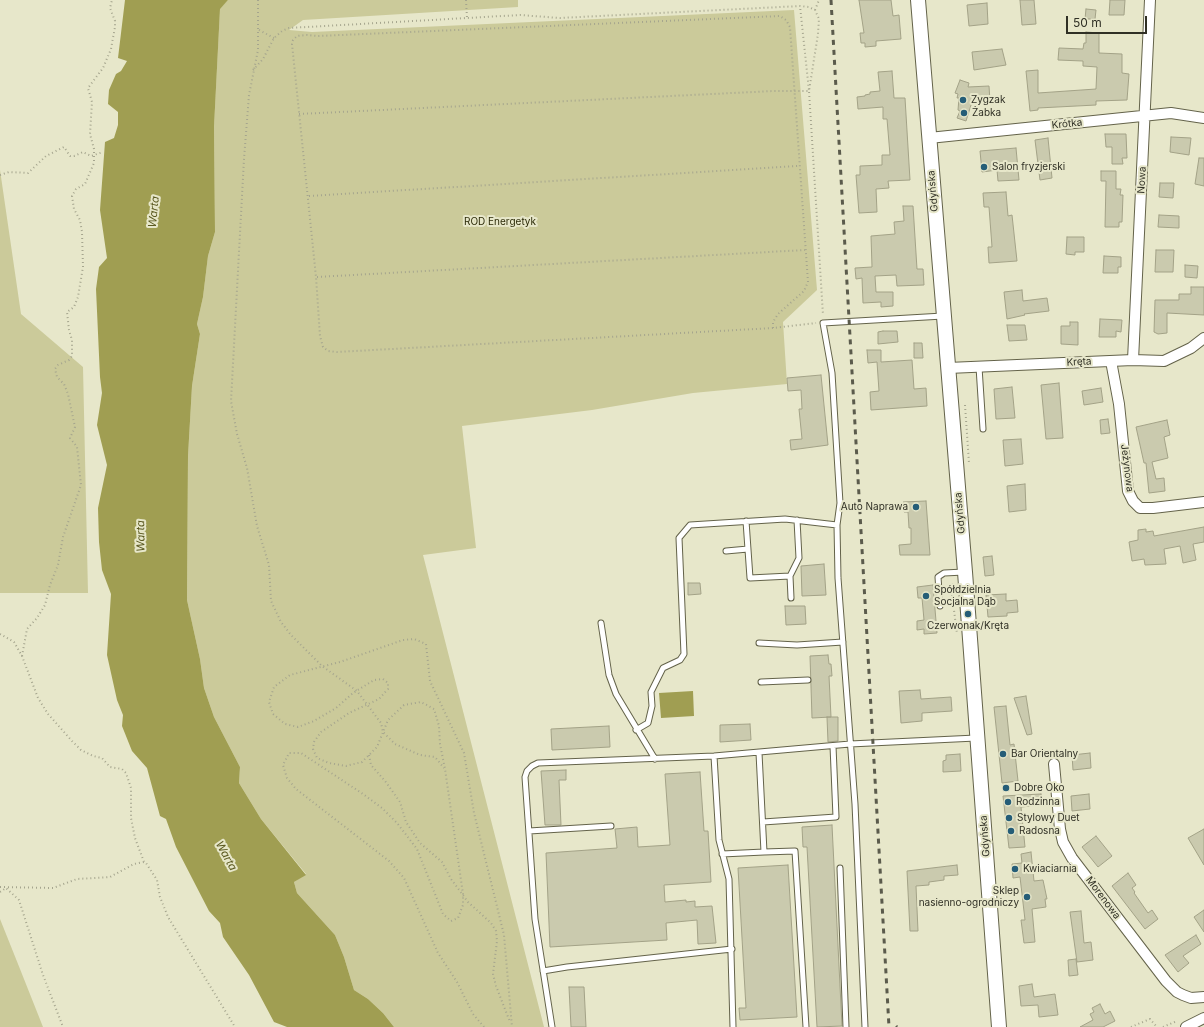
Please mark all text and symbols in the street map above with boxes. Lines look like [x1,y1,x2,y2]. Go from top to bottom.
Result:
scale bar [1068,8,1149,34]
text: 50 m [1073,15,1102,30]
place label: Zygzak [971,94,1005,106]
marker: Zygzak [958,95,968,105]
place label: Żabka [972,107,1001,119]
marker: Żabka [959,108,969,118]
street label: Krótka [1051,116,1083,132]
place label: Salon fryzjerski [992,161,1065,173]
marker: Salon fryzjerski [979,162,989,172]
street label: Nowa [1135,166,1149,194]
street label: Gdyńska [925,170,941,212]
water label: Warta [146,196,162,228]
park label: ROD Energetyk [464,216,536,228]
street label: Kręta [1066,355,1092,369]
street label: Jeżynowa [1118,443,1136,493]
street label: Gdyńska [952,492,968,534]
place label: Auto Naprawa [841,501,908,513]
marker: Auto Naprawa [911,502,921,512]
water label: Warta [134,520,148,552]
place label: Spółdzielnia Socjalna Dąb [934,584,996,608]
marker: Spółdzielnia Socjalna Dąb [921,591,931,601]
marker: Czerwonak/Kręta [963,609,973,619]
place label: Czerwonak/Kręta [927,620,1009,632]
place label: Bar Orientalny [1011,748,1078,760]
marker: Bar Orientalny [998,749,1008,759]
place label: Dobre Oko [1014,782,1064,794]
marker: Dobre Oko [1001,783,1011,793]
place label: Rodzinna [1016,796,1060,808]
marker: Rodzinna [1003,797,1013,807]
place label: Stylowy Duet [1017,812,1080,824]
marker: Stylowy Duet [1004,813,1014,823]
street label: Gdyńska [978,815,992,857]
place label: Radosna [1019,825,1060,837]
marker: Radosna [1006,826,1016,836]
water label: Warta [213,839,239,873]
place label: Kwiaciarnia [1023,863,1077,875]
marker: Kwiaciarnia [1010,864,1020,874]
street label: Morenowa [1083,874,1123,922]
place label: Sklep nasienno-ogrodniczy [919,885,1019,908]
marker: Sklep nasienno-ogrodniczy [1022,892,1032,902]

